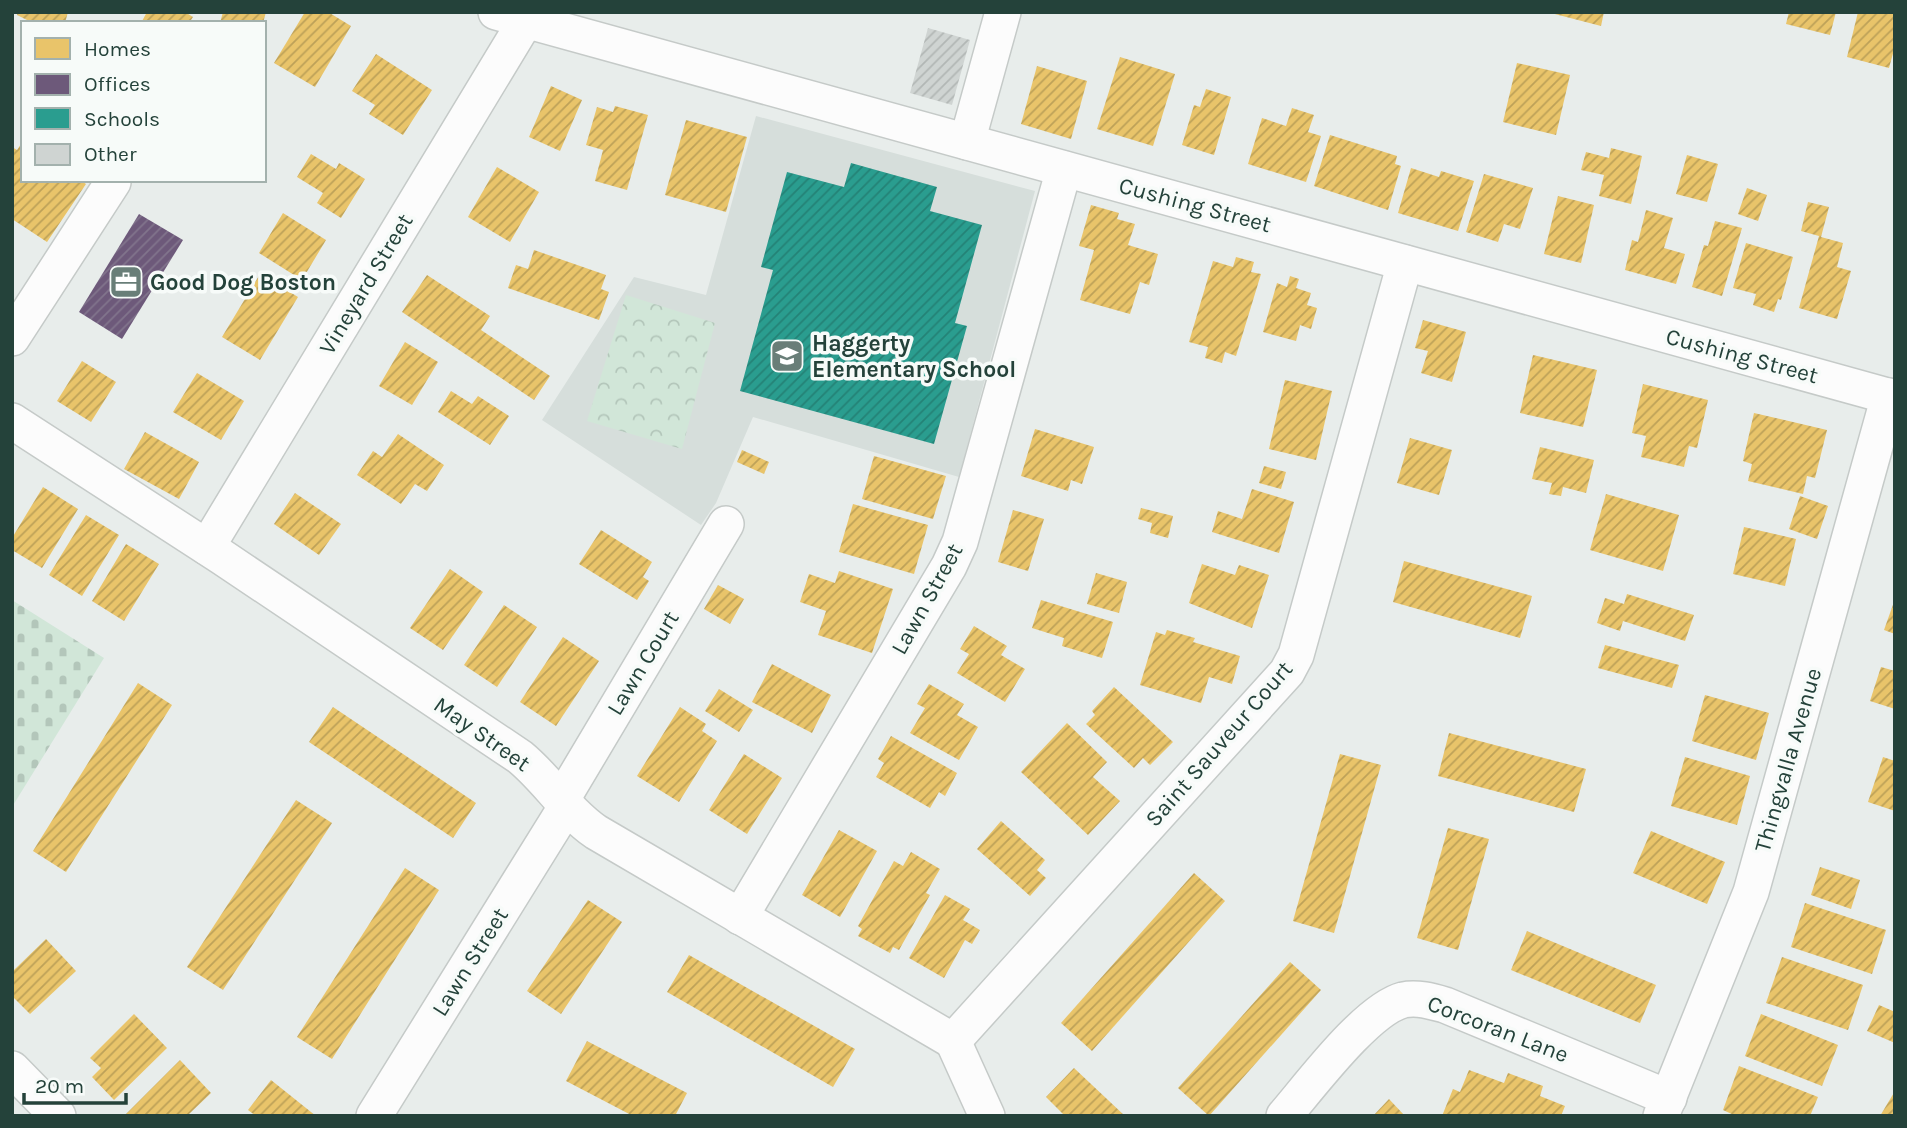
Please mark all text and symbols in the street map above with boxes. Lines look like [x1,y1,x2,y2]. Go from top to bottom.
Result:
legend [21,21,266,182]
text: Homes [84,37,151,61]
text: Offices [84,72,151,96]
text: Schools [84,107,160,131]
text: Other [84,142,137,166]
street label: Cushing Street [1116,172,1274,238]
street label: Vineyard Street [313,208,419,359]
office icon: Good Dog Boston [107,263,145,301]
place label: Good Dog Boston [150,269,336,296]
street label: Cushing Street [1663,323,1821,389]
place label: Haggerty Elementary School [812,330,1016,383]
school or university icon: Haggerty Elementary School [768,337,806,375]
street label: Lawn Street [885,539,969,659]
street label: Lawn Court [601,606,685,720]
street label: Saint Sauveur Court [1140,655,1298,832]
street label: Thingvalla Avenue [1749,665,1827,855]
street label: May Street [429,691,536,777]
street label: Lawn Street [426,903,514,1021]
street label: Corcoran Lane [1424,990,1572,1068]
scale bar [24,1062,126,1106]
text: 20 m [35,1074,84,1098]

